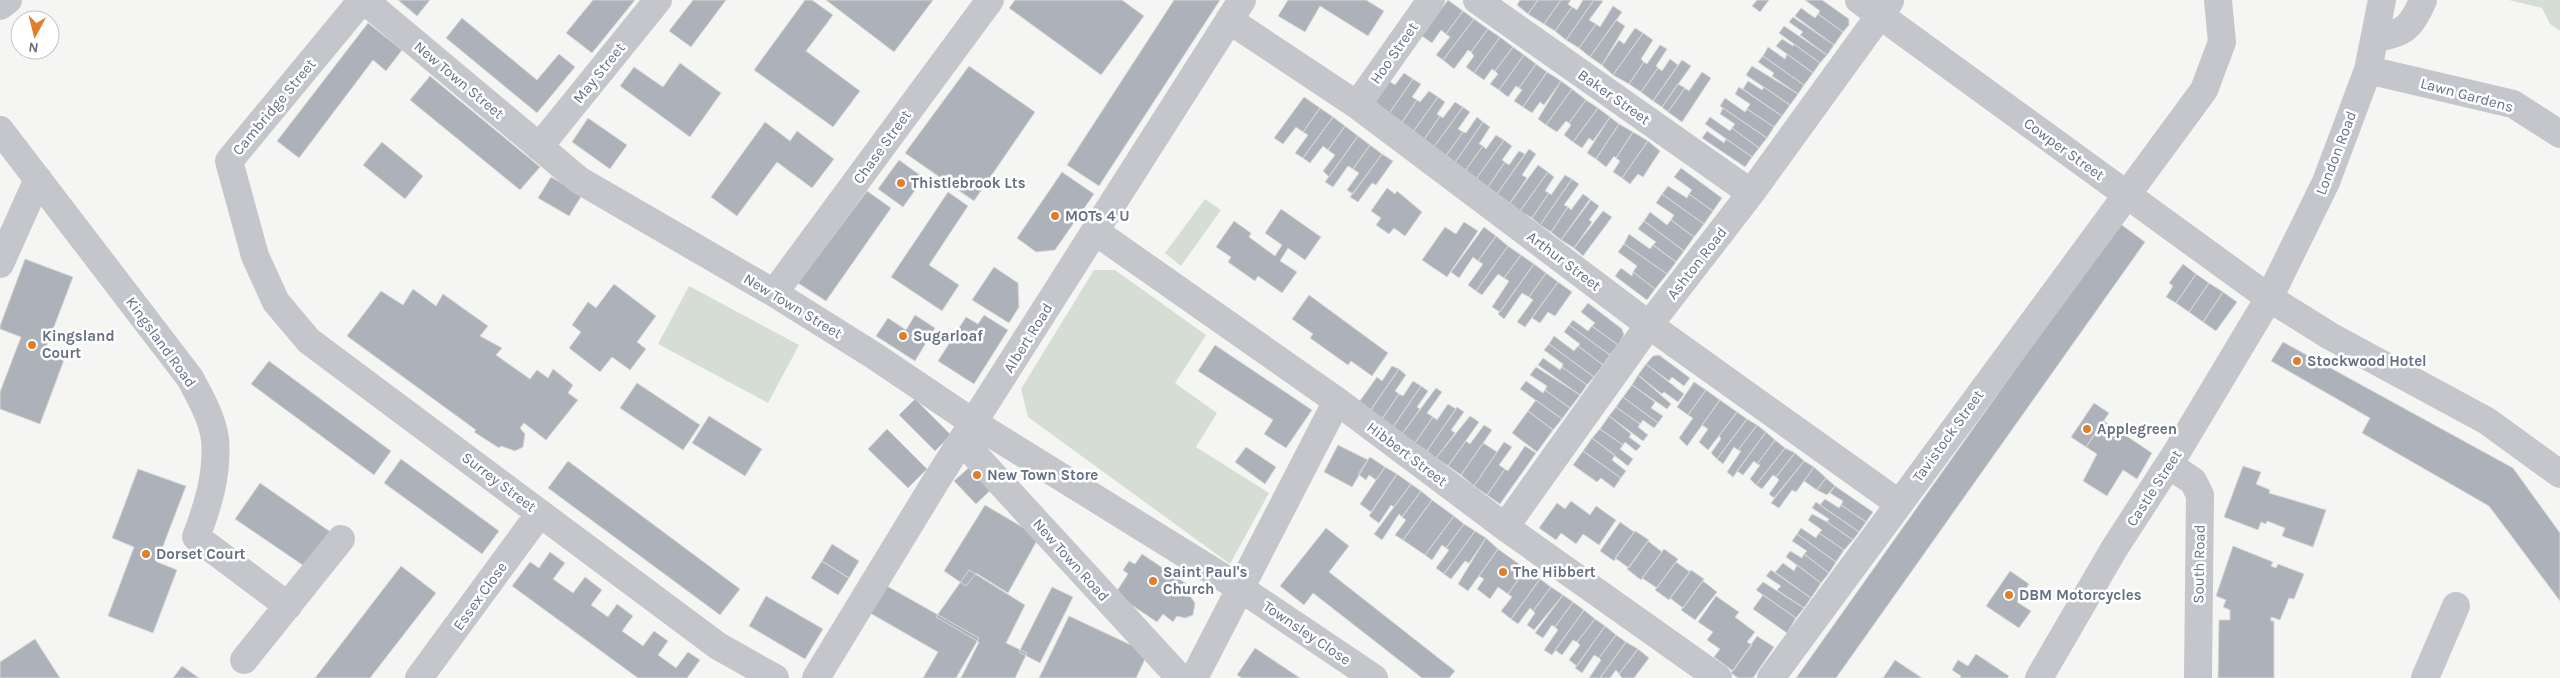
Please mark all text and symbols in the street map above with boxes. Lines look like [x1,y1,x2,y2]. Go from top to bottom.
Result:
north arrow [10,10,60,60]
street label: Hoo Street [1366,18,1422,87]
street label: New Town Street [410,37,508,123]
text: N [27,38,39,56]
street label: May Street [569,39,629,107]
street label: Cambridge Street [229,55,320,159]
street label: Baker Street [1574,66,1654,129]
street label: Lawn Gardens [2418,74,2516,116]
street label: Chase Street [849,106,915,187]
street label: London Road [2312,108,2360,198]
street label: Cowper Street [2020,114,2108,184]
place label: Thistlebrook Lts [911,174,1026,192]
marker: Thistlebrook Lts [895,177,907,189]
place label: MOTs 4 U [1065,207,1130,225]
marker: MOTs 4 U [1049,210,1061,222]
street label: Ashton Road [1663,223,1731,303]
street label: Arthur Street [1523,227,1605,295]
street label: New Town Street [741,270,846,343]
street label: Kingsland Road [122,293,200,391]
street label: Albert Road [1000,300,1056,376]
place label: Kingsland Court [42,327,115,362]
place label: Sugarloaf [913,327,983,345]
marker: Sugarloaf [897,330,909,342]
marker: Kingsland Court [26,339,38,351]
place label: Stockwood Hotel [2307,352,2427,370]
marker: Stockwood Hotel [2291,355,2303,367]
street label: Tavistock Street [1909,386,1988,485]
street label: Hibbert Street [1363,418,1451,490]
place label: Applegreen [2097,420,2177,438]
marker: Applegreen [2081,423,2093,435]
street label: Castle Street [2123,446,2186,530]
street label: Surrey Street [458,448,540,516]
place label: New Town Store [987,466,1098,484]
marker: New Town Store [971,469,983,481]
street label: New Town Road [1029,515,1113,605]
street label: South Road [2189,524,2209,604]
place label: Dorset Court [156,545,246,563]
marker: Dorset Court [140,548,152,560]
street label: Essex Close [449,558,511,634]
place label: Saint Paul's Church [1163,563,1247,598]
place label: The Hibbert [1513,563,1596,581]
marker: The Hibbert [1497,566,1509,578]
marker: Saint Paul's Church [1147,575,1159,587]
place label: DBM Motorcycles [2019,586,2142,604]
marker: DBM Motorcycles [2003,589,2015,601]
street label: Townsley Close [1260,597,1354,669]

